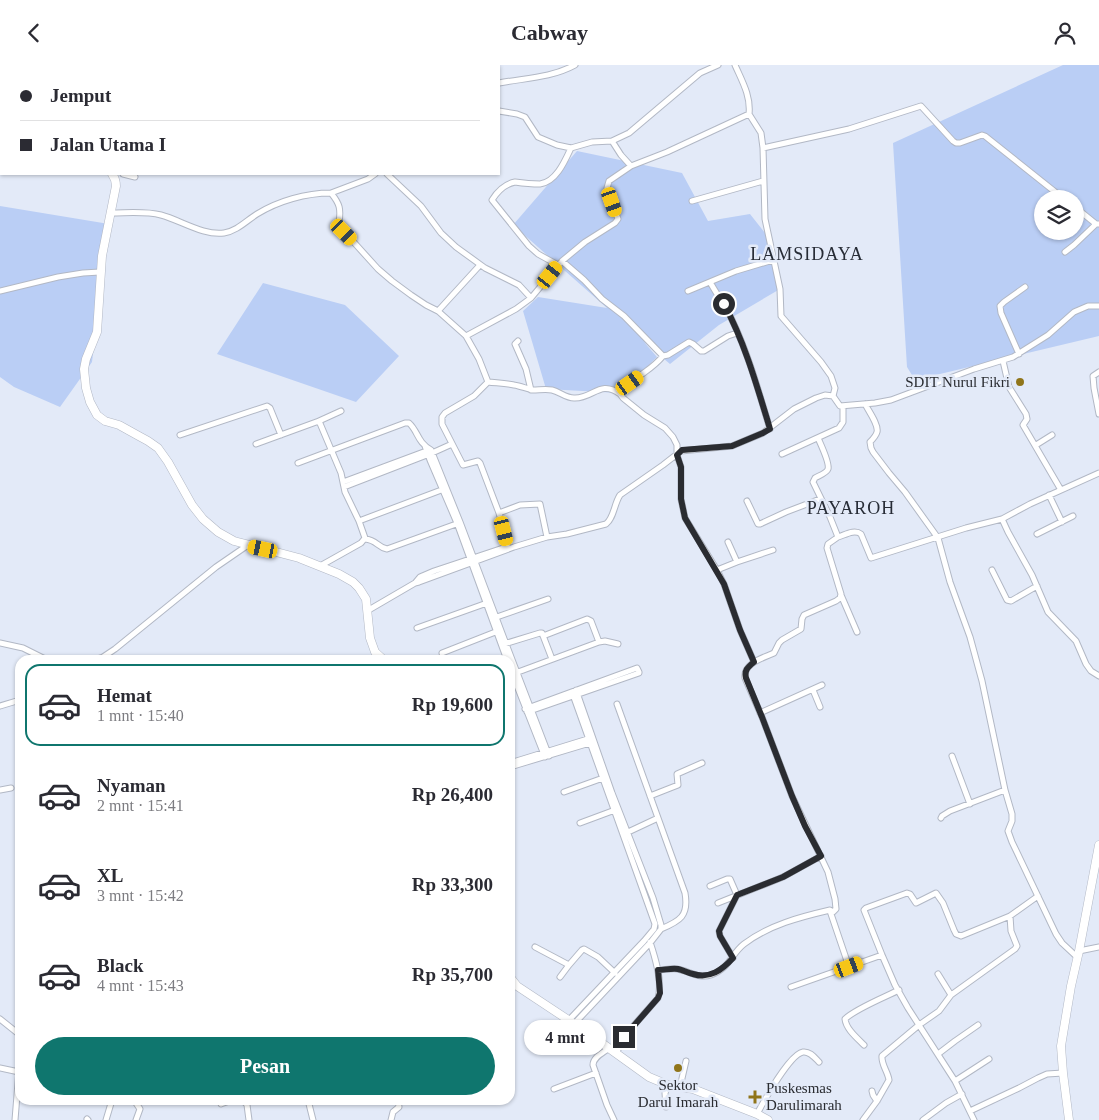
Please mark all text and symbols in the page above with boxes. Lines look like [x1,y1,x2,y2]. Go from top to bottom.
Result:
icon: back [20,19,48,47]
icon: person [1051,19,1079,47]
text: Cabway [511,20,588,45]
text: Jemput [50,85,111,106]
text: Jalan Utama I [50,134,166,155]
car [600,185,623,219]
map controls [1034,190,1084,240]
button: layers [1034,190,1084,240]
car [328,216,359,248]
district label: LAMSIDAYA [750,244,864,264]
car [534,259,565,291]
route start [713,293,735,315]
car [613,368,646,398]
place label: SDIT Nurul Fikri [905,374,1010,390]
marker: SDIT Nurul Fikri [1014,376,1026,388]
district label: PAYAROH [807,498,895,518]
car [493,515,514,547]
car [246,539,279,559]
icon: car [37,683,82,728]
text: Hemat [97,685,152,706]
text: Rp 19,600 [412,694,493,715]
text: 1 mnt · 15:40 [97,707,184,724]
icon: car [37,773,82,818]
text: Nyaman [97,775,166,796]
text: Rp 26,400 [412,784,493,805]
text: 2 mnt · 15:41 [97,797,184,814]
icon: car [37,863,82,908]
text: XL [97,865,123,886]
text: Rp 33,300 [412,874,493,895]
text: 3 mnt · 15:42 [97,887,184,904]
icon: car [37,953,82,998]
text: Black [97,955,143,976]
car [832,955,865,979]
text: Rp 35,700 [412,964,493,985]
text: 4 mnt · 15:43 [97,977,184,994]
callout: 4 mnt [524,1019,606,1055]
route end [613,1026,635,1048]
text: 4 mnt [545,1029,585,1046]
button: Pesan [35,1037,495,1095]
marker: Sektor Darul Imarah [672,1062,684,1074]
place label: Sektor Darul Imarah [638,1077,719,1110]
place label: Puskesmas Darulimarah [766,1080,842,1113]
marker: Puskesmas Darulimarah [748,1090,762,1104]

